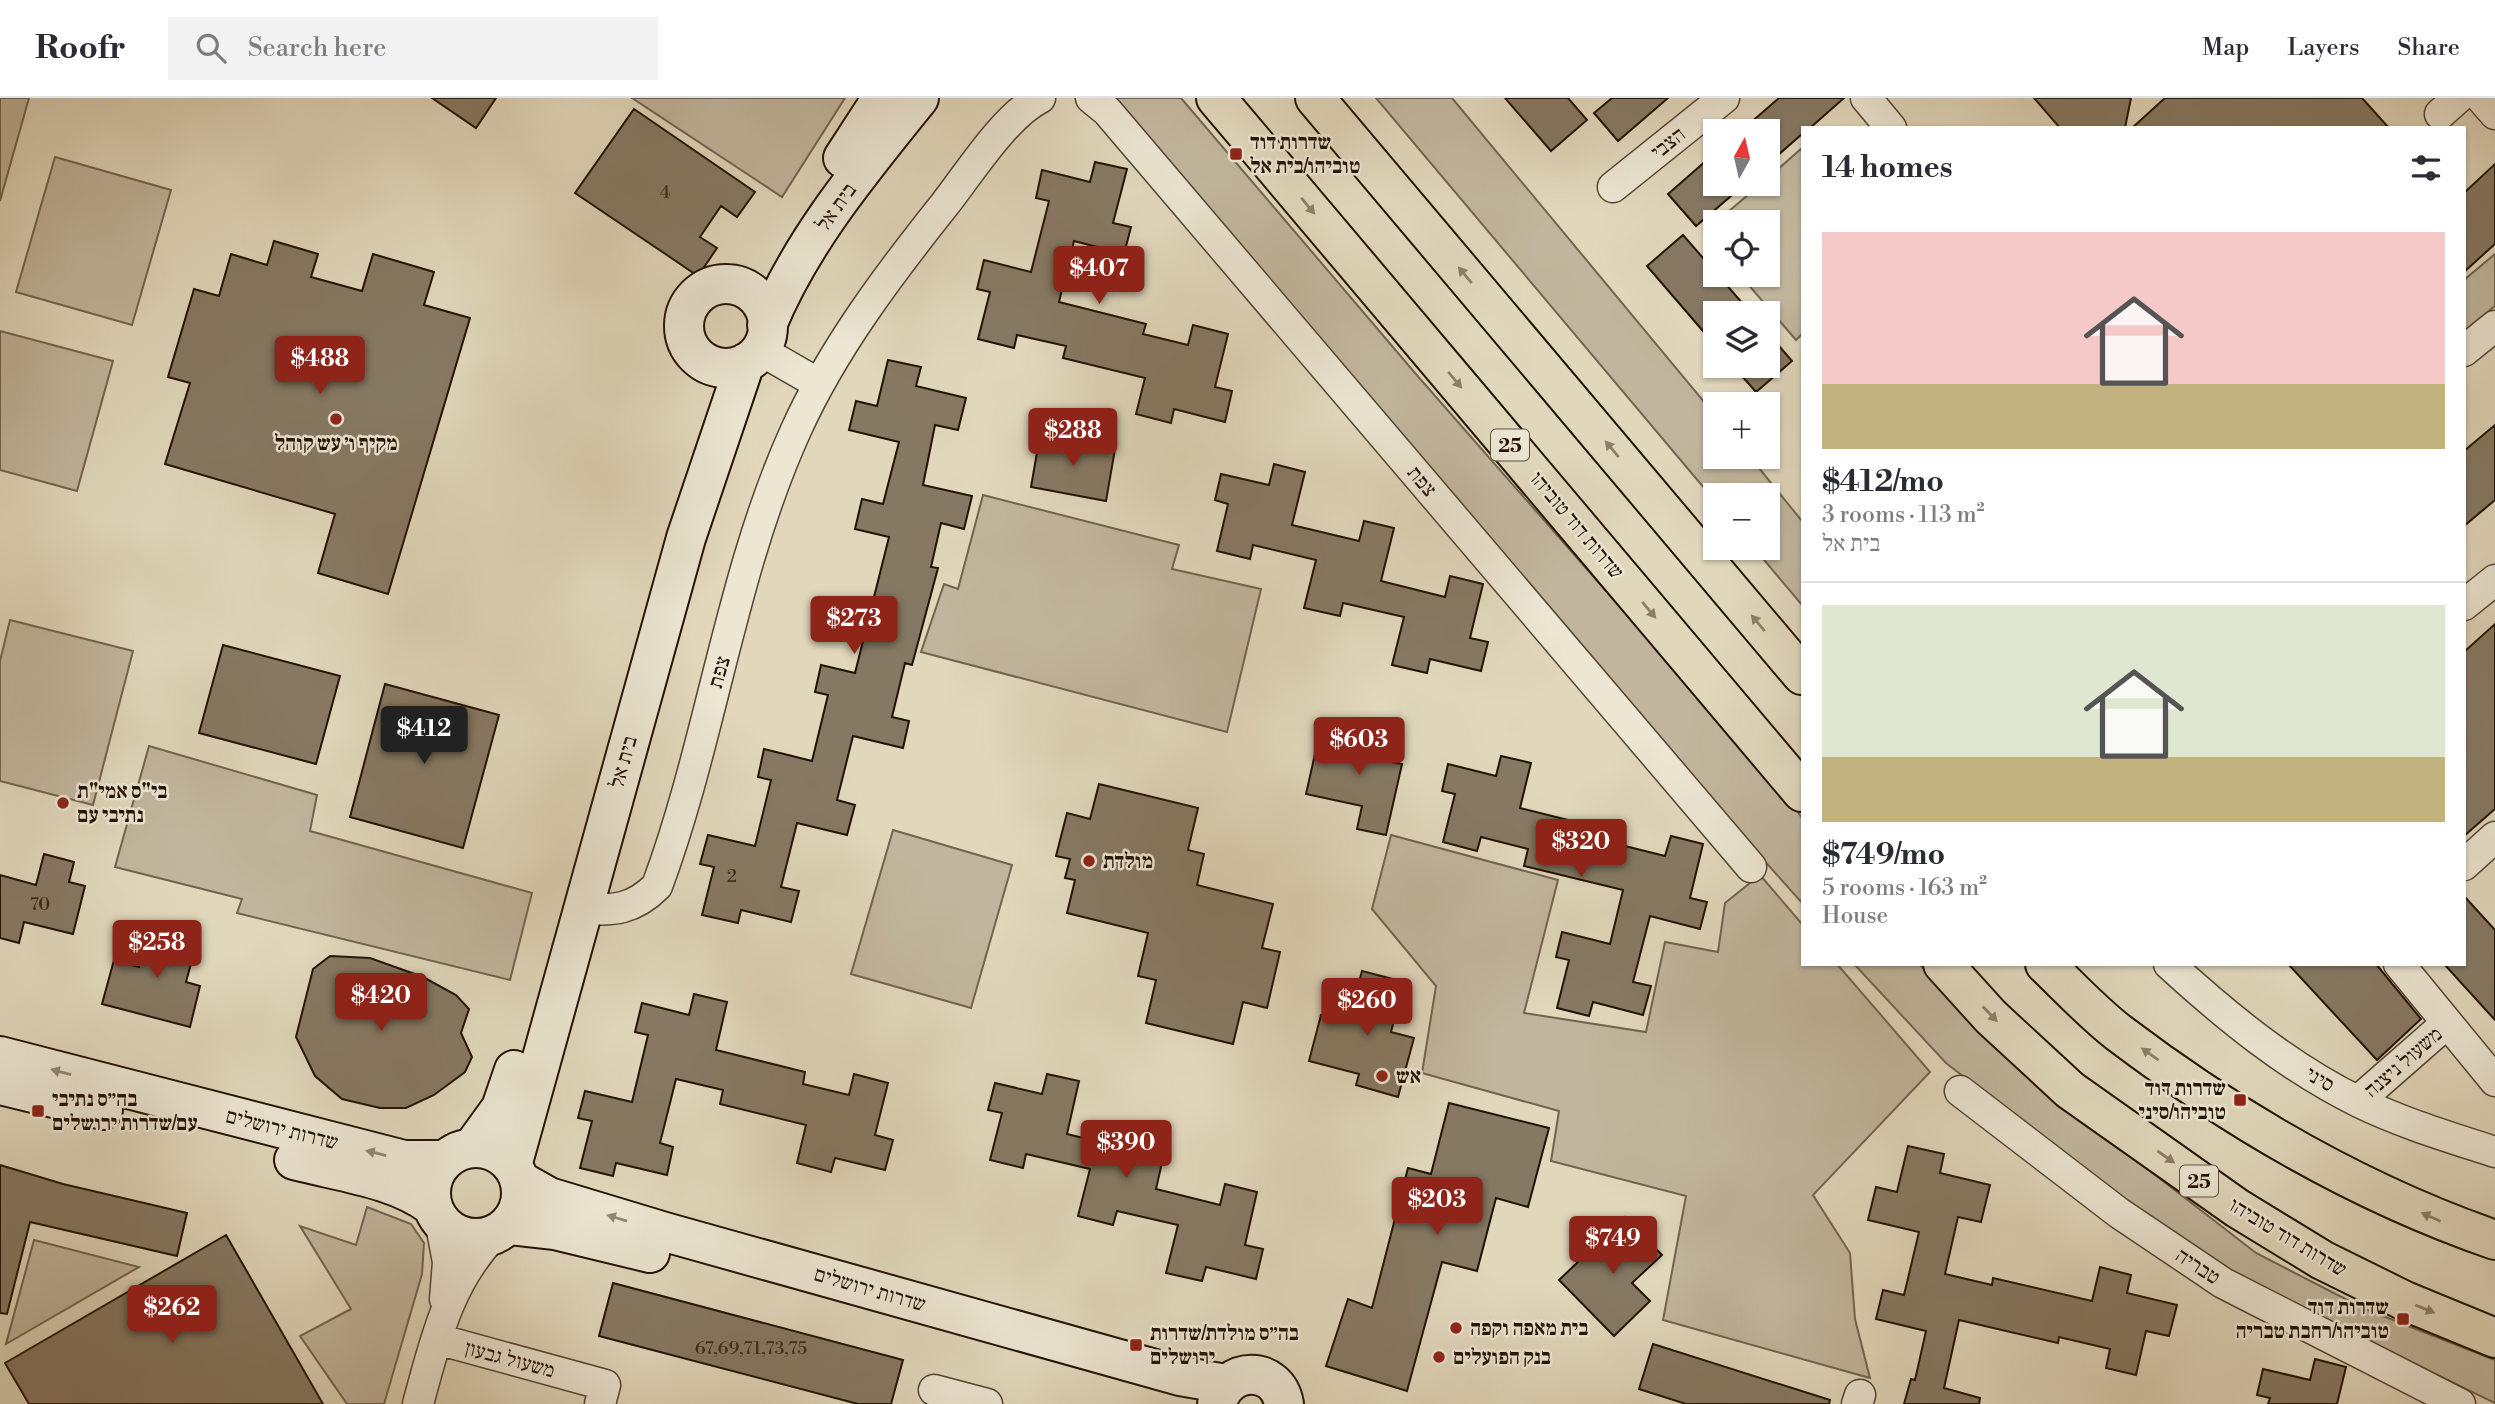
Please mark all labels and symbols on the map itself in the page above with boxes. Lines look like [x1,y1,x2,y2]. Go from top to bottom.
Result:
north arrow [1703,119,1780,196]
street label: הצבי [1646,122,1691,166]
place label: שדרות דוד טוביהו/בית אל [1250,130,1360,180]
marker: שדרות דוד טוביהו/בית אל [1228,146,1244,162]
street label: בית אל [811,178,863,237]
house number: 4 [660,181,671,204]
one-way arrow [1300,198,1315,215]
pin: $407 [1058,246,1140,306]
one-way arrow [1458,267,1473,284]
pin: $488 [279,336,361,396]
one-way arrow [1447,371,1463,389]
pin: $288 [1032,408,1114,468]
marker: מקיף ו׳ עש קוהל [328,411,344,427]
road number: 25 [1491,430,1529,460]
place label: מקיף ו׳ עש קוהל [274,431,398,457]
one-way arrow [1605,441,1620,458]
street label: צפת [1401,461,1442,502]
street label: שדרות דוד טוביהו [1524,466,1629,585]
pin: $273 [813,596,895,656]
one-way arrow [1641,601,1657,619]
one-way arrow [1751,614,1766,632]
street label: צפת [703,653,737,691]
pin: $412 [383,706,465,766]
pin: $603 [1318,718,1400,777]
street label: בית אל [604,733,644,791]
place label: בי"ס אמי"ת נתיבי עם [77,779,167,829]
marker: בי"ס אמי"ת נתיבי עם [55,795,71,811]
pin: $320 [1540,820,1622,879]
place label: מולדת [1103,849,1153,875]
marker: מולדת [1081,853,1097,869]
house number: 2 [727,865,737,888]
house number: 70 [30,893,50,916]
pin: $258 [116,920,198,980]
pin: $420 [340,974,422,1033]
pin: $260 [1326,978,1408,1038]
one-way arrow [1981,1006,1998,1023]
street label: משעול ניצנה [2359,1022,2448,1104]
one-way arrow [2141,1047,2159,1061]
street label: סיני [2300,1061,2339,1098]
place label: אש [1396,1064,1421,1090]
one-way arrow [50,1066,72,1077]
marker: אש [1374,1068,1390,1084]
place label: שדרות דוד טוביהו/סיני [2138,1076,2226,1126]
place label: בה״ס נתיבי עם/שדרות ירושלים [52,1087,198,1137]
marker: שדרות דוד טוביהו/סיני [2232,1092,2248,1108]
marker: בה״ס נתיבי עם/שדרות ירושלים [30,1103,46,1119]
street label: שדרות ירושלים [223,1103,341,1157]
pin: $390 [1085,1121,1167,1180]
one-way arrow [366,1148,387,1158]
one-way arrow [2157,1150,2175,1164]
road number: 25 [2180,1166,2218,1196]
pin: $203 [1396,1178,1478,1237]
street label: שדרות דוד טוביהו [2224,1193,2351,1283]
one-way arrow [2421,1211,2441,1223]
one-way arrow [606,1212,627,1222]
pin: $749 [1572,1216,1654,1276]
street label: טבריה [2170,1243,2225,1291]
street label: שדרות ירושלים [811,1262,929,1318]
pin: $262 [131,1286,213,1345]
place label: שדרות דוד טוביהו/רחבת טבריה [2235,1295,2389,1345]
one-way arrow [2414,1304,2435,1315]
marker: שדרות דוד טוביהו/רחבת טבריה [2395,1311,2411,1327]
place label: בית מאפה וקפה [1470,1316,1588,1342]
marker: בית מאפה וקפה [1448,1320,1464,1336]
place label: בה״ס מולדת/שדרות ירושלים [1150,1321,1299,1371]
street label: משעול גבעון [462,1335,558,1384]
house number: 67,69,71,73,75 [695,1337,807,1360]
marker: בה״ס מולדת/שדרות ירושלים [1128,1337,1144,1353]
place label: בנק הפועלים [1453,1345,1551,1371]
marker: בנק הפועלים [1431,1349,1447,1365]

